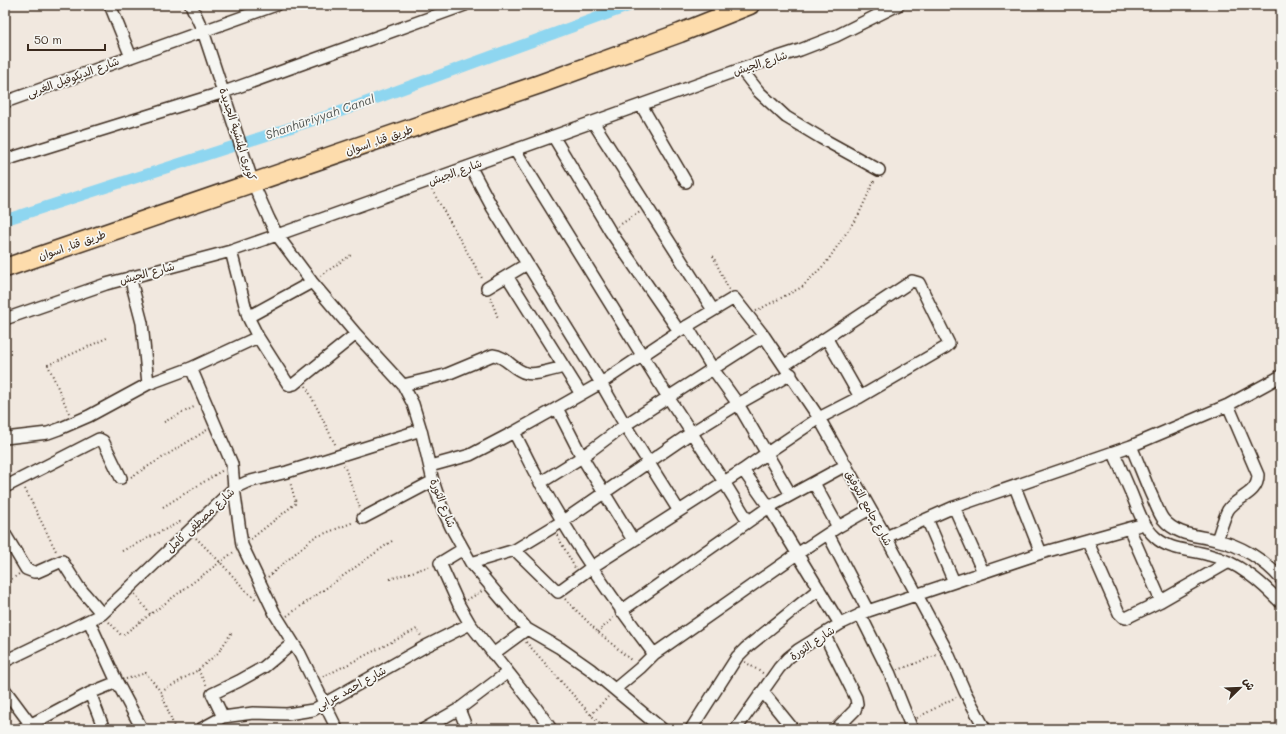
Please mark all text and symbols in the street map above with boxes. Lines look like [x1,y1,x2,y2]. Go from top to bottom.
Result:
scale bar [28,26,105,52]
text: 50 m [34,31,62,47]
street label: شارع الجيش [731,47,790,80]
street label: شارع الديكوفيل الغربى [25,53,122,102]
street label: كوبرى المنشية الجديدة [215,86,261,183]
water label: Shanhūriyyah Canal [263,90,376,142]
street label: طريق قنا, اسوان [343,121,415,159]
street label: شارع الجيش [426,155,485,190]
street label: طريق قنا, اسوان [36,226,108,264]
street label: شارع الجيش [118,258,177,289]
street label: شارع جامع التوفيق [841,467,896,549]
street label: شارع الثورة [425,476,460,530]
street label: شارع مصطفى كامل [162,484,239,557]
street label: شارع الثورة [786,622,838,665]
street label: شارع احمد عرابى [313,662,389,715]
north arrow [1220,668,1260,708]
text: ش [1240,675,1259,692]

